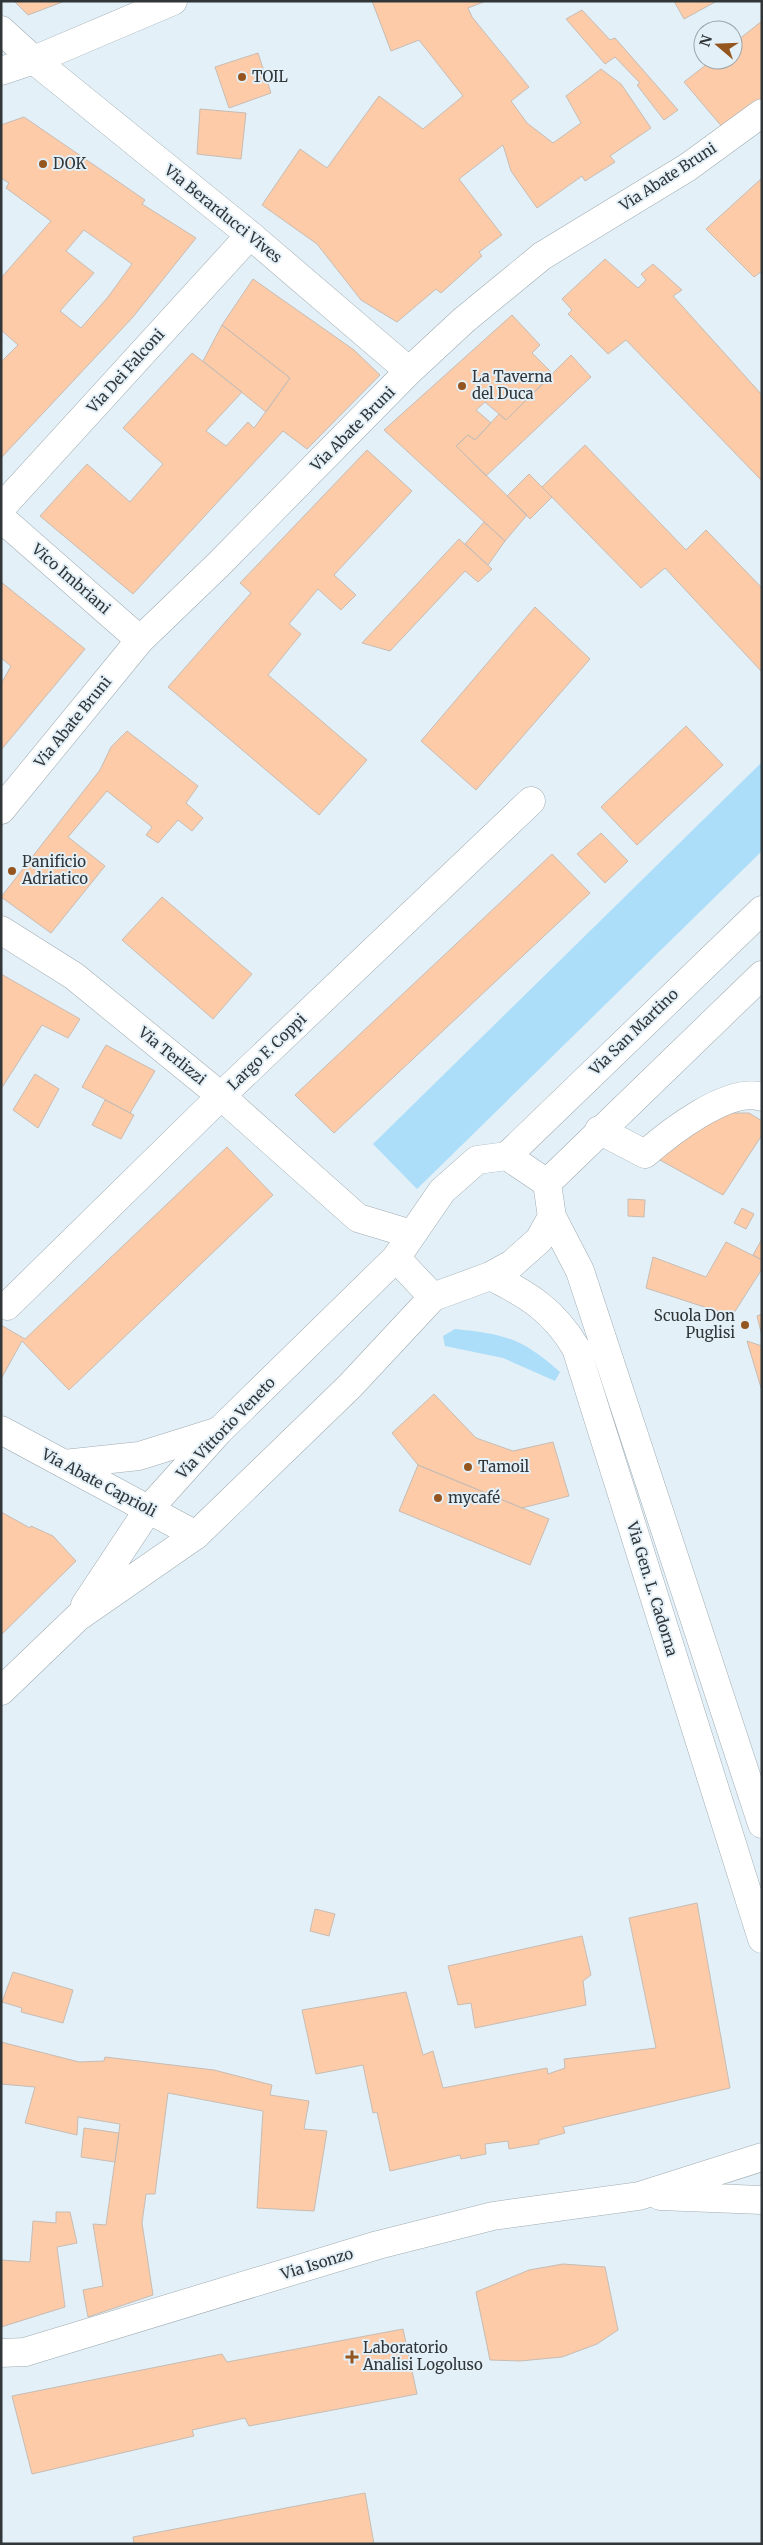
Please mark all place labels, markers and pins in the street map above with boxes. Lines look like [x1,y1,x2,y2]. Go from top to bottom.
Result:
place label: TOIL [252,67,289,86]
marker: TOIL [236,71,248,83]
place label: DOK [53,154,86,173]
marker: DOK [37,158,49,170]
place label: La Taverna del Duca [472,367,552,403]
marker: La Taverna del Duca [456,380,468,392]
place label: Panificio Adriatico [21,852,88,888]
marker: Panificio Adriatico [6,865,18,877]
place label: Scuola Don Puglisi [654,1306,735,1342]
marker: Scuola Don Puglisi [739,1319,751,1331]
place label: Tamoil [478,1457,530,1476]
marker: Tamoil [462,1461,474,1473]
place label: mycafé [448,1488,500,1507]
marker: mycafé [432,1492,444,1504]
place label: Laboratorio Analisi Logoluso [362,2338,483,2374]
marker: Laboratorio Analisi Logoluso [345,2350,359,2364]

